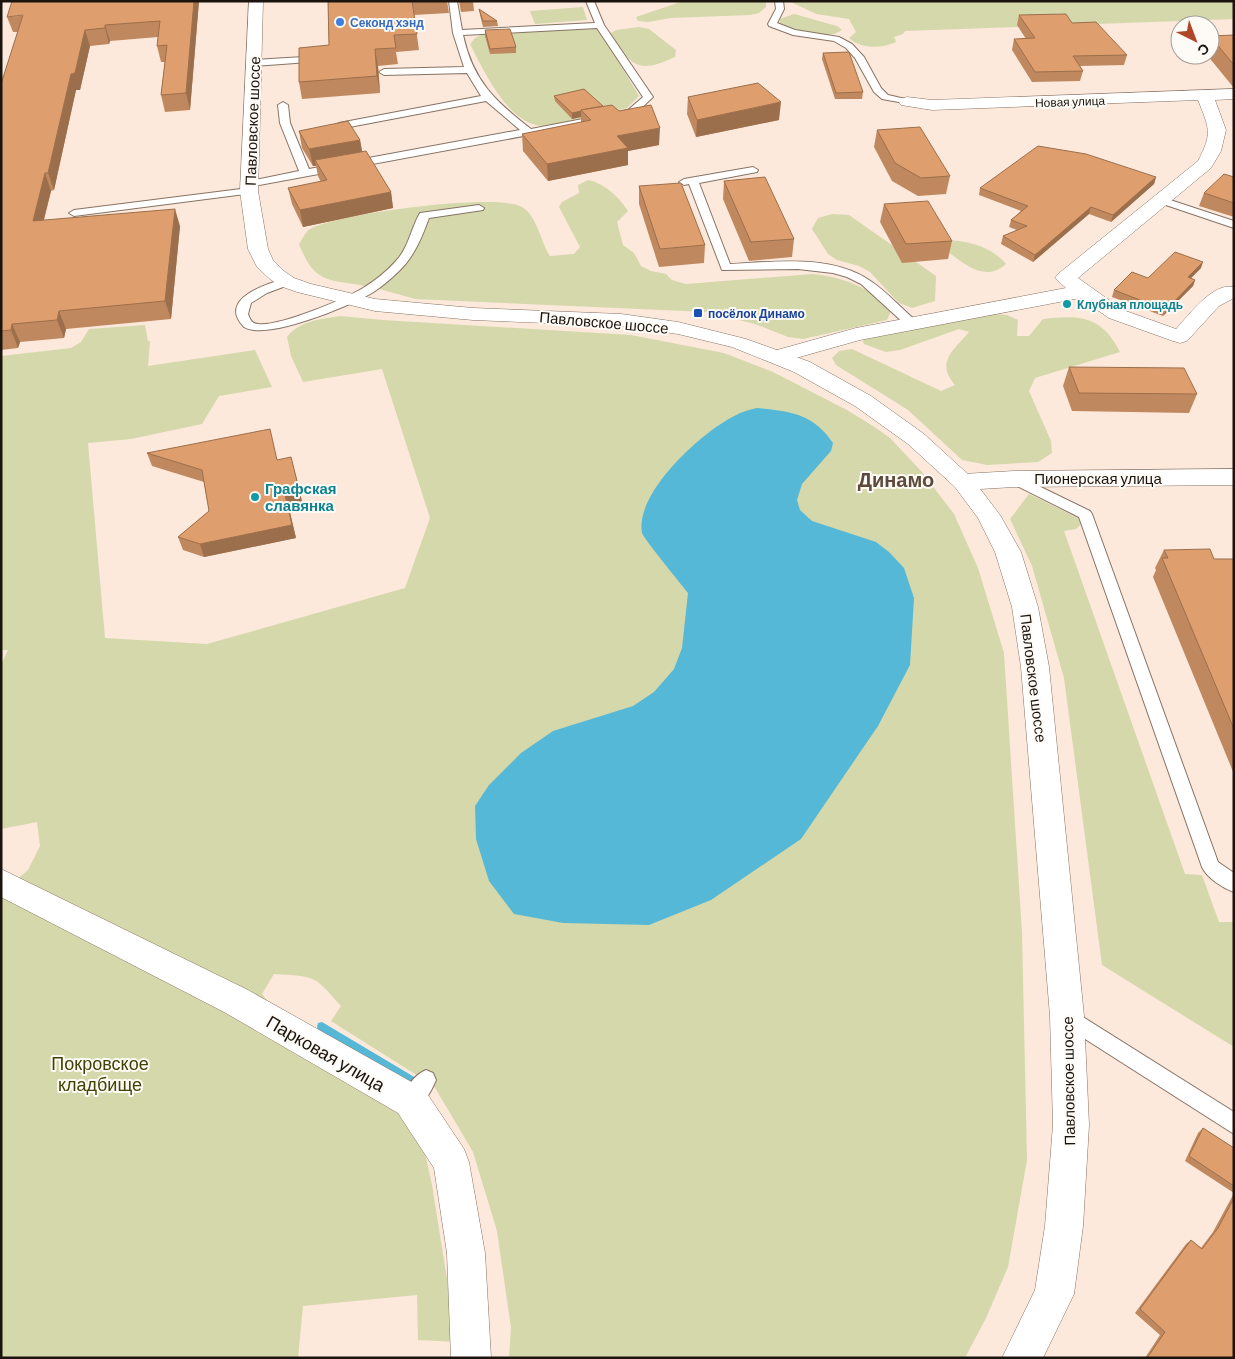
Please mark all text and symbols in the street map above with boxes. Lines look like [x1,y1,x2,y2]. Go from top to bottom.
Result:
place label: Секонд хэнд [350,15,424,30]
north arrow [1170,15,1220,65]
marker: Секонд хэнд [334,16,346,28]
text: С [1195,40,1213,60]
street label: Павловское шоссе [241,56,263,186]
street label: Новая улица [1035,93,1106,110]
place label: Клубная площадь [1077,297,1183,312]
marker: Клубная площадь [1061,298,1073,310]
place label: посёлок Динамо [708,306,805,321]
street label: Павловское шоссе [539,307,669,337]
marker: посёлок Динамо [692,307,704,319]
district label: Динамо [858,467,934,491]
street label: Пионерская улица [1034,469,1162,487]
place label: Графская славянка [265,479,337,514]
marker: Графская славянка [249,491,261,503]
street label: Павловское шоссе [1017,613,1051,743]
street label: Парковая улица [263,1010,390,1096]
street label: Павловское шоссе [1058,1016,1078,1146]
park label: Покровское кладбище [51,1052,149,1095]

